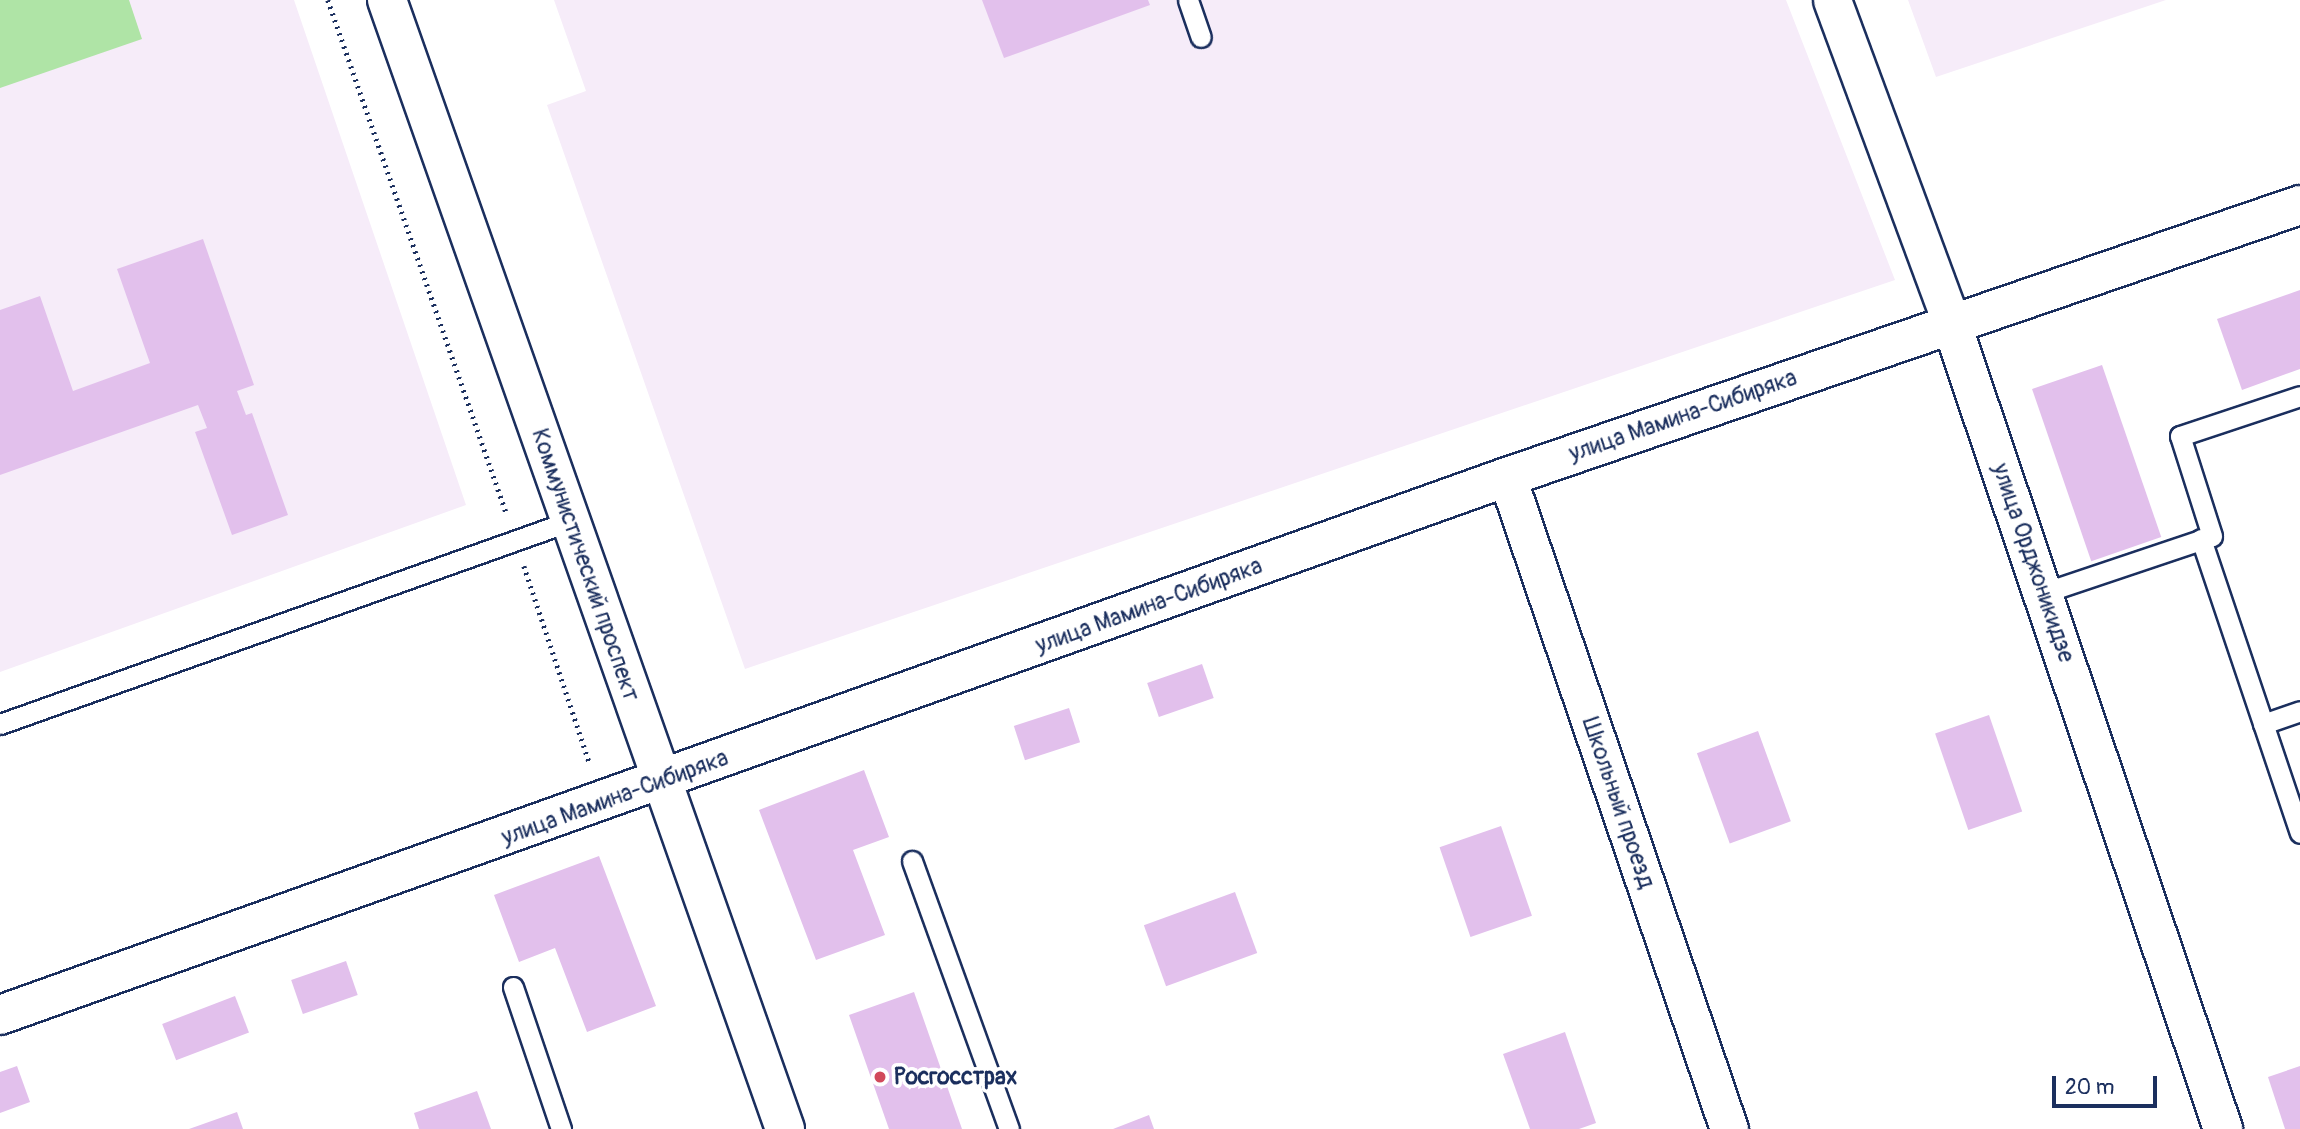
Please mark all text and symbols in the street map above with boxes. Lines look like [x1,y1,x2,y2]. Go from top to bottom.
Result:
street label: улица Мамина-Сибиряка [1566,364,1800,468]
street label: Коммунистический проспект [525,425,645,705]
street label: улица Орджоникидзе [1986,460,2080,666]
street label: улица Мамина-Сибиряка [1032,552,1266,660]
street label: Школьный проезд [1576,714,1660,892]
street label: улица Мамина-Сибиряка [498,744,732,852]
scale bar [2055,1062,2160,1106]
place label: Росгосстрах [894,1063,1017,1091]
marker: Росгосстрах [872,1069,888,1085]
text: 20 m [2065,1074,2114,1101]

